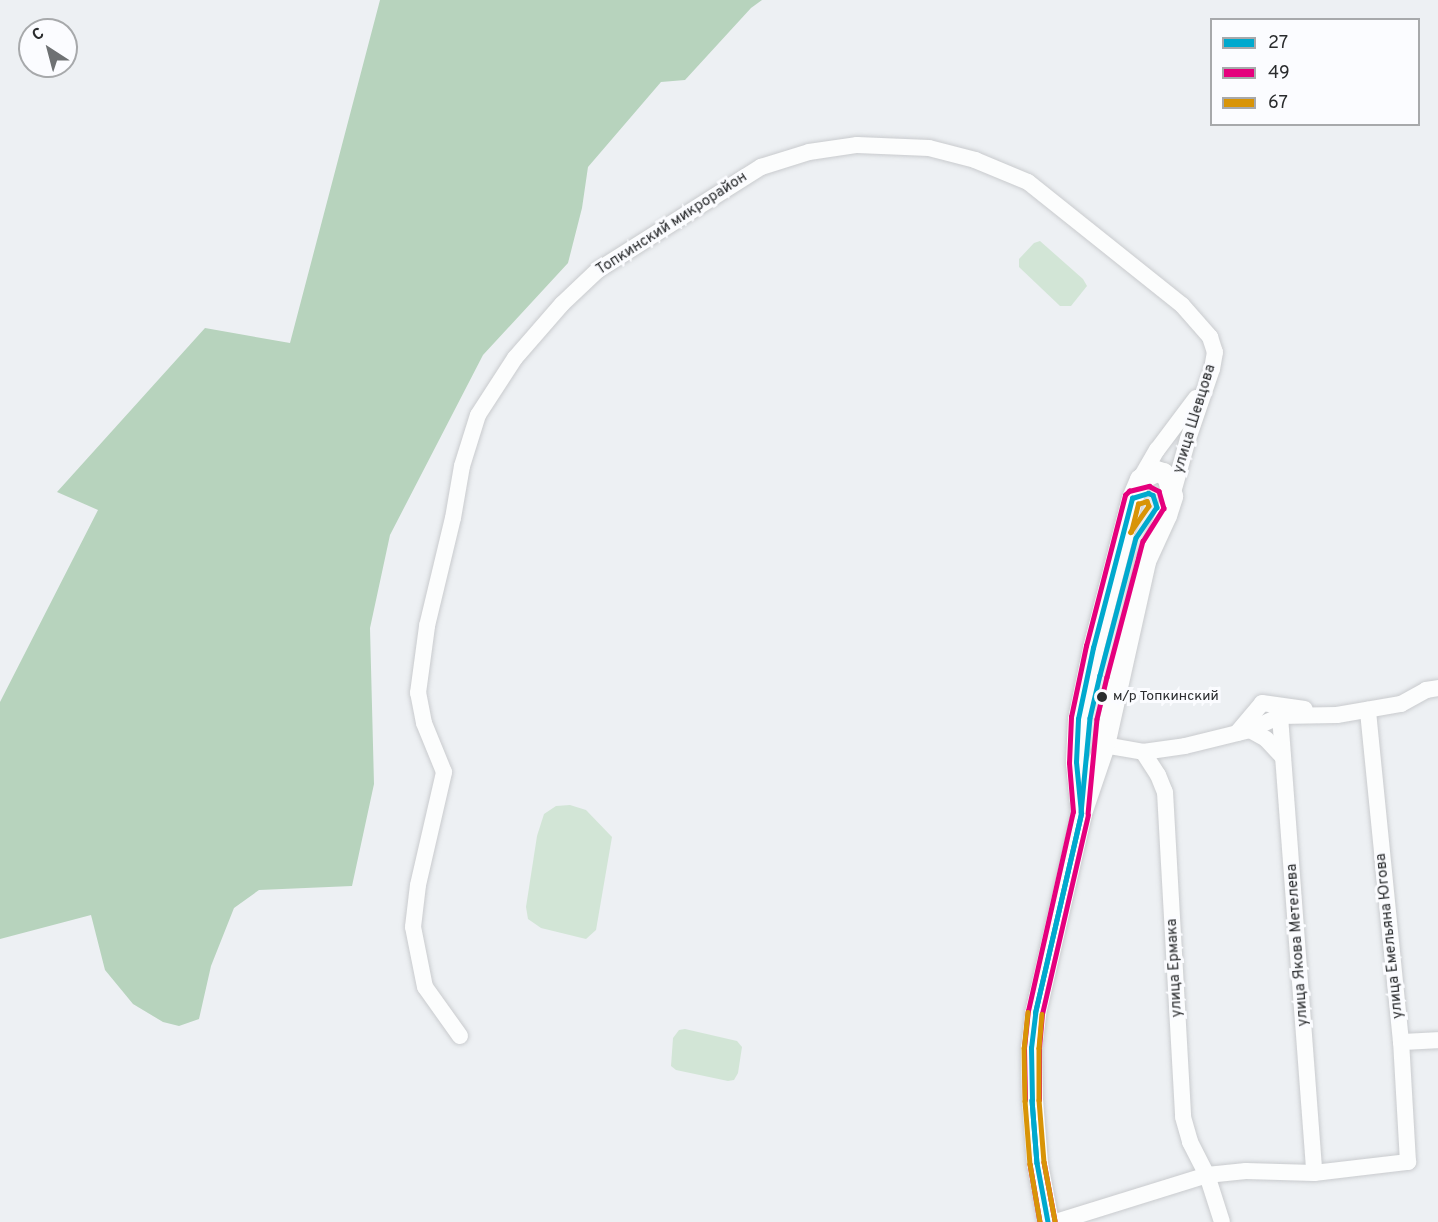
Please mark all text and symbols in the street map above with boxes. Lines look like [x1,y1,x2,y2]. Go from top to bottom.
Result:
north arrow [18,18,78,78]
legend [1210,18,1420,126]
text: С [29,24,49,46]
text: 27 [1268,32,1288,55]
text: 49 [1268,62,1290,85]
text: 67 [1268,92,1288,115]
street label: Топкинский микрорайон [593,169,751,279]
street label: улица Шевцова [1170,362,1220,476]
place label: м/р Топкинский [1113,689,1219,705]
marker: м/р Топкинский [1096,691,1108,703]
street label: улица Емельяна Югова [1372,852,1408,1020]
street label: улица Якова Метелева [1283,863,1313,1027]
street label: улица Ермака [1163,918,1187,1018]

